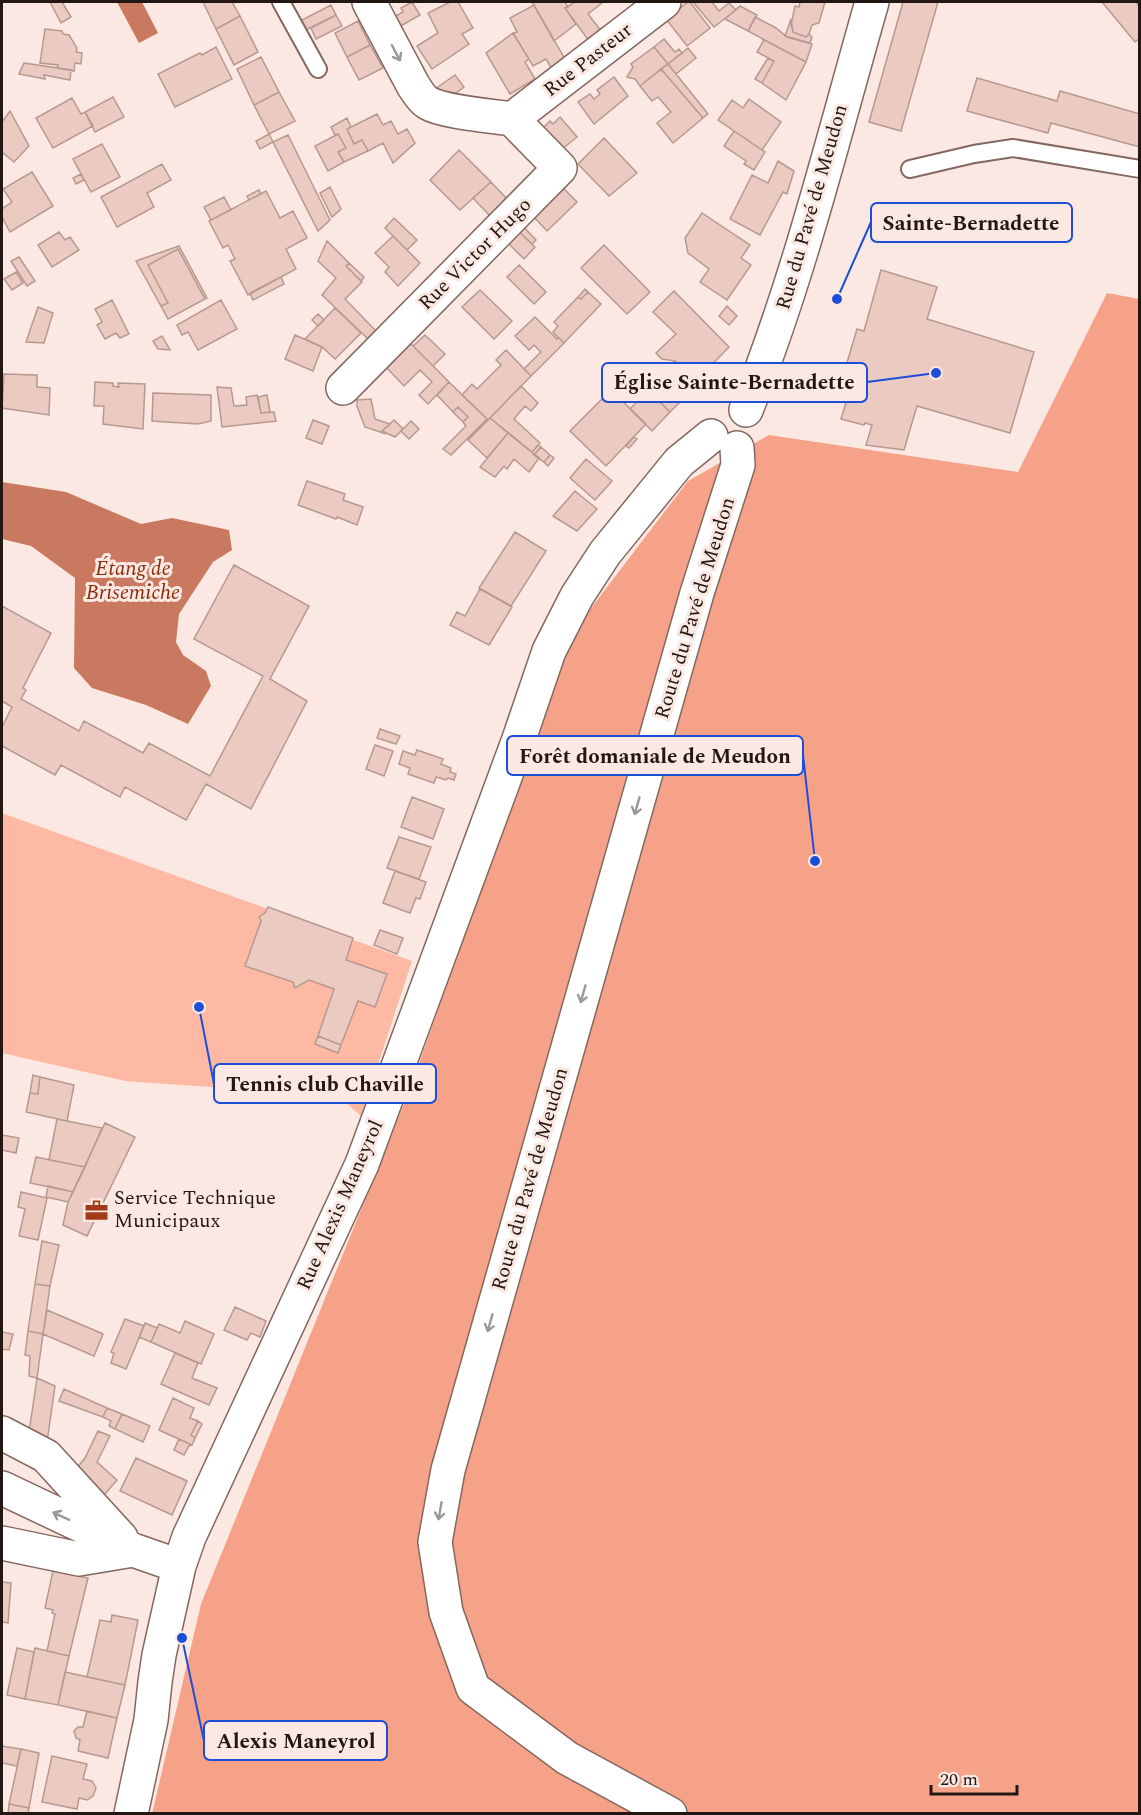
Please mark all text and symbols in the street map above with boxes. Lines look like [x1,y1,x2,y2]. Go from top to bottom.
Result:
street label: Rue Pasteur [537,16,639,104]
one-way arrow [390,44,402,61]
street label: Rue du Pavé de Meudon [768,101,856,313]
street label: Rue Victor Hugo [412,191,538,317]
callout: Sainte-Bernadette [871,203,1072,242]
text: Sainte-Bernadette [883,208,1060,240]
callout: Église Sainte-Bernadette [602,363,867,402]
text: Église Sainte-Bernadette [613,367,855,399]
street label: Route du Pavé de Meudon [647,493,743,723]
water label: Étang de Brisemiche [86,553,180,609]
callout: Forêt domaniale de Meudon [507,736,803,775]
text: Forêt domaniale de Meudon [519,741,791,773]
one-way arrow [630,797,642,816]
one-way arrow [577,984,588,1003]
callout: Tennis club Chaville [214,1064,436,1103]
street label: Route du Pavé de Meudon [484,1064,576,1294]
text: Tennis club Chaville [226,1069,424,1101]
street label: Rue Alexis Maneyrol [289,1115,391,1295]
place label: Service Technique Municipaux [114,1183,276,1236]
office icon: Service Technique Municipaux [83,1197,109,1223]
one-way arrow [483,1313,495,1332]
one-way arrow [435,1501,446,1521]
one-way arrow [52,1510,70,1522]
callout: Alexis Maneyrol [204,1721,387,1760]
text: Alexis Maneyrol [216,1726,376,1758]
scale bar [931,1758,1016,1796]
text: 20 m [940,1766,978,1793]

